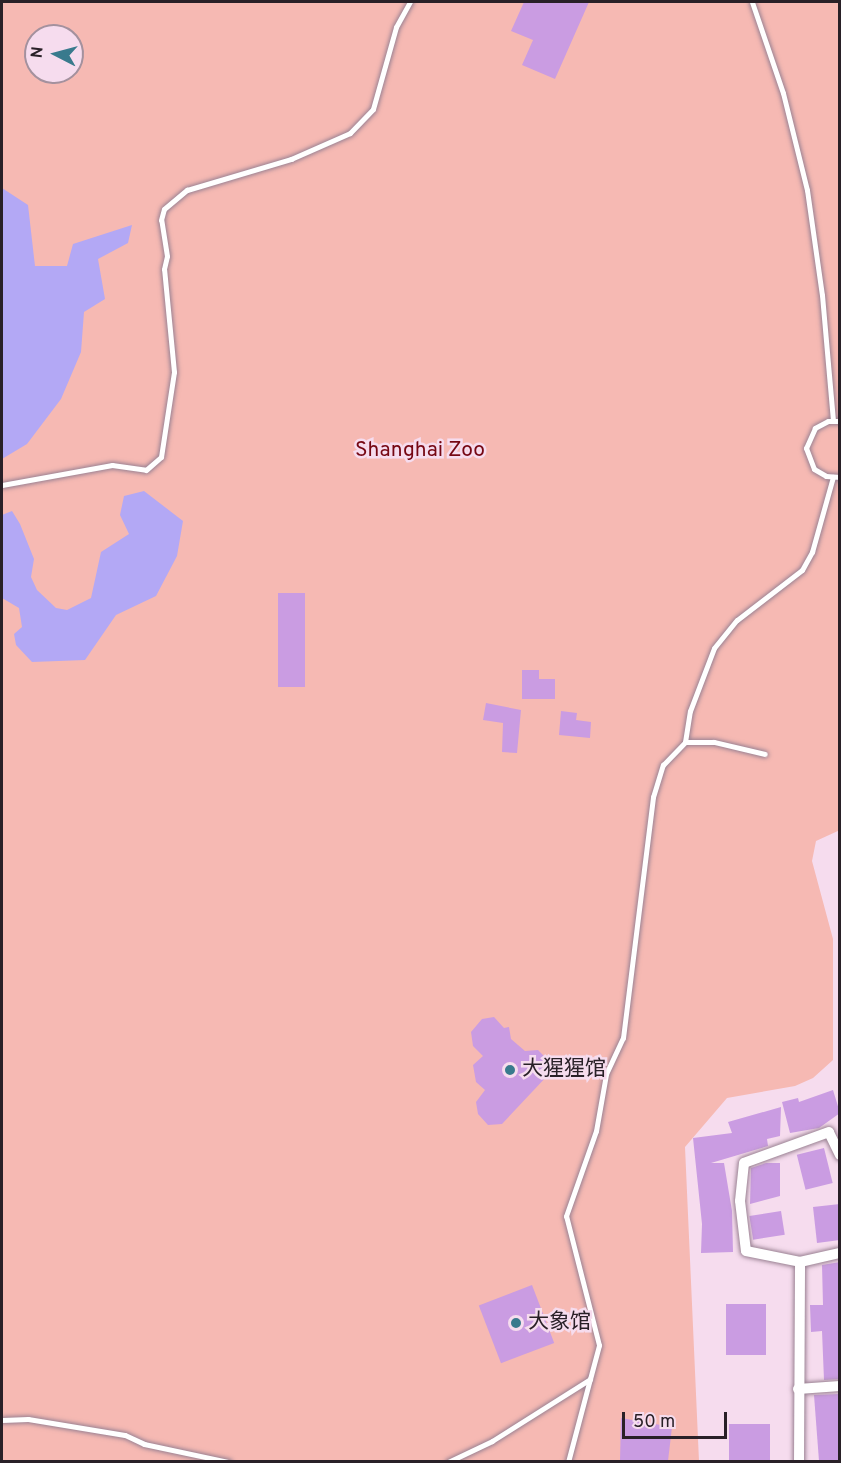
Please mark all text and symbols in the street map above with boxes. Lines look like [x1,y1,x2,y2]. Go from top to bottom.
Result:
north arrow [24,24,84,84]
text: N [28,46,49,59]
park label: Shanghai Zoo [355,438,485,464]
place label: 大猩猩馆 [522,1057,606,1083]
marker: 大猩猩馆 [503,1063,517,1077]
place label: 大象馆 [528,1310,591,1336]
marker: 大象馆 [509,1316,523,1330]
scale bar [625,1400,730,1438]
text: 50 m [633,1411,675,1434]

